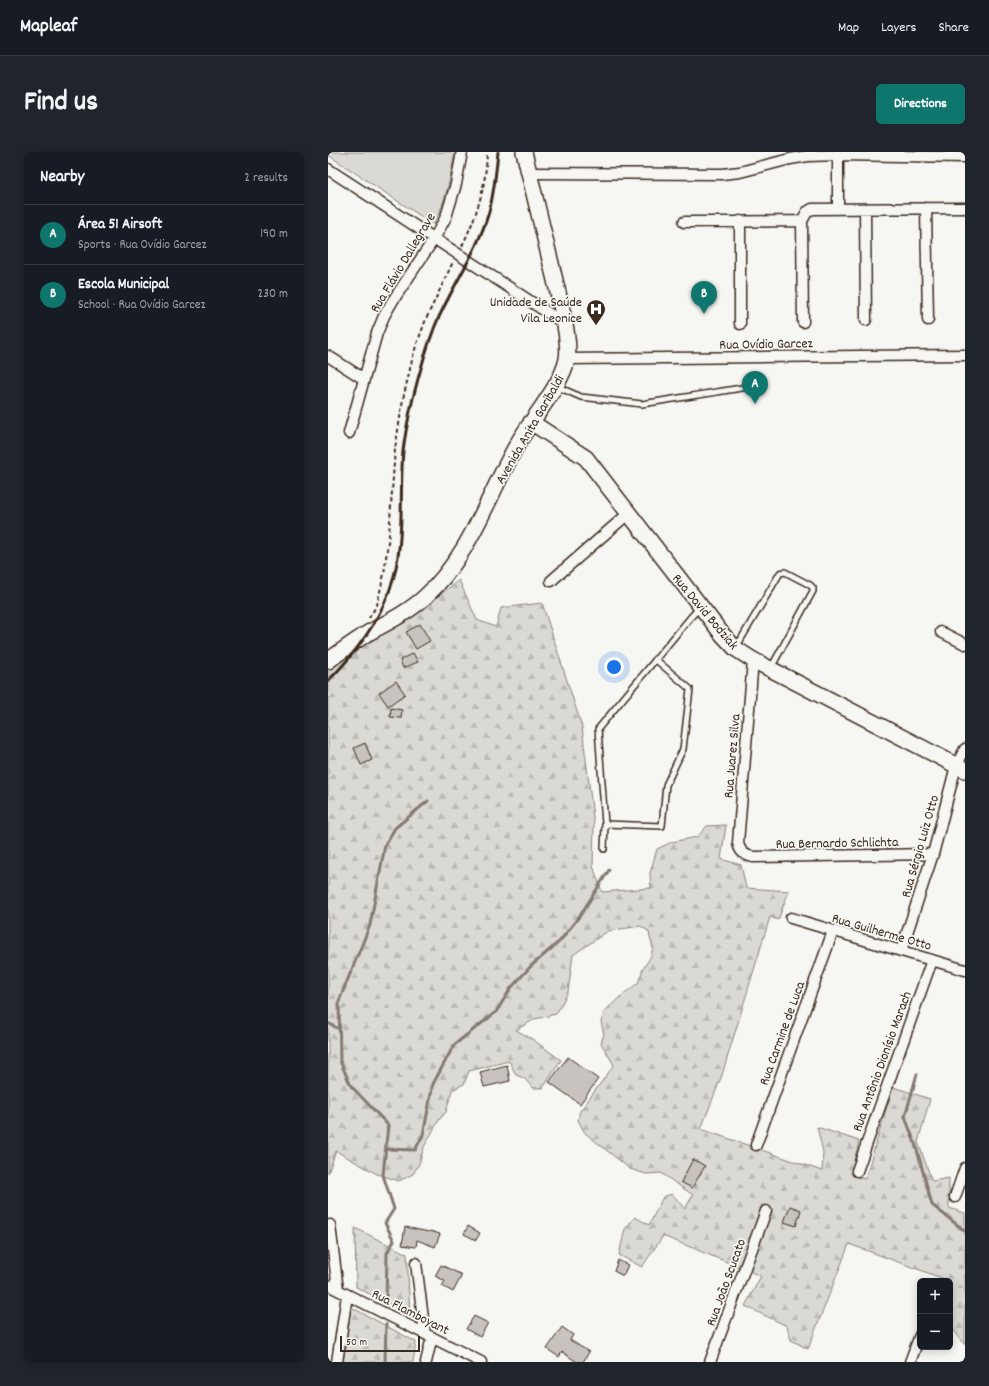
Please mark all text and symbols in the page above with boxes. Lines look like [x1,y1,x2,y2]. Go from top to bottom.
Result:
text: Mapleaf [20,14,77,41]
text: Map [838,18,859,38]
text: Layers [881,18,916,38]
text: Share [938,18,969,38]
text: Find us [24,84,98,124]
button: Directions [876,84,965,124]
text: Nearby [40,166,84,190]
text: 2 results [244,169,288,188]
street label: Rua Flávio Dallegrave [366,209,442,317]
text: Área 51 Airsoft [78,214,162,236]
text: A [49,225,57,244]
text: 190 m [260,225,288,244]
text: Sports · Rua Ovídio Garcez [78,236,206,255]
text: Escola Municipal [78,274,169,296]
pin: B [691,281,717,314]
text: B [50,285,56,304]
text: 230 m [258,285,288,304]
place label: Unidade de Saúde Vila Leonice [490,293,582,329]
text: School · Rua Ovídio Garcez [78,296,205,315]
hospital icon: Unidade de Saúde Vila Leonice [585,298,607,326]
street label: Rua Ovídio Garcez [719,334,814,356]
street label: Avenida Anita Garibaldi [491,371,570,488]
pin: A [742,371,768,404]
street label: Rua David Bodziak [667,570,743,655]
your location [604,657,624,677]
street label: Rua Juarez Silva [719,713,747,799]
street label: Rua Sérgio Luiz Otto [897,793,945,900]
street label: Rua Bernardo Schlichta [776,833,899,855]
street label: Rua Guilherme Otto [829,909,934,957]
street label: Rua Carmine de Luca [755,979,811,1088]
street label: Rua Antônio Dionísio Marach [848,989,918,1135]
street label: Rua João Scucato [702,1236,752,1329]
map controls [917,1278,953,1350]
button: + [917,1278,953,1314]
street label: Rua Flamboyant [368,1285,452,1341]
button: − [917,1314,953,1350]
scale bar [340,1334,420,1353]
text: 50 m [346,1335,367,1351]

